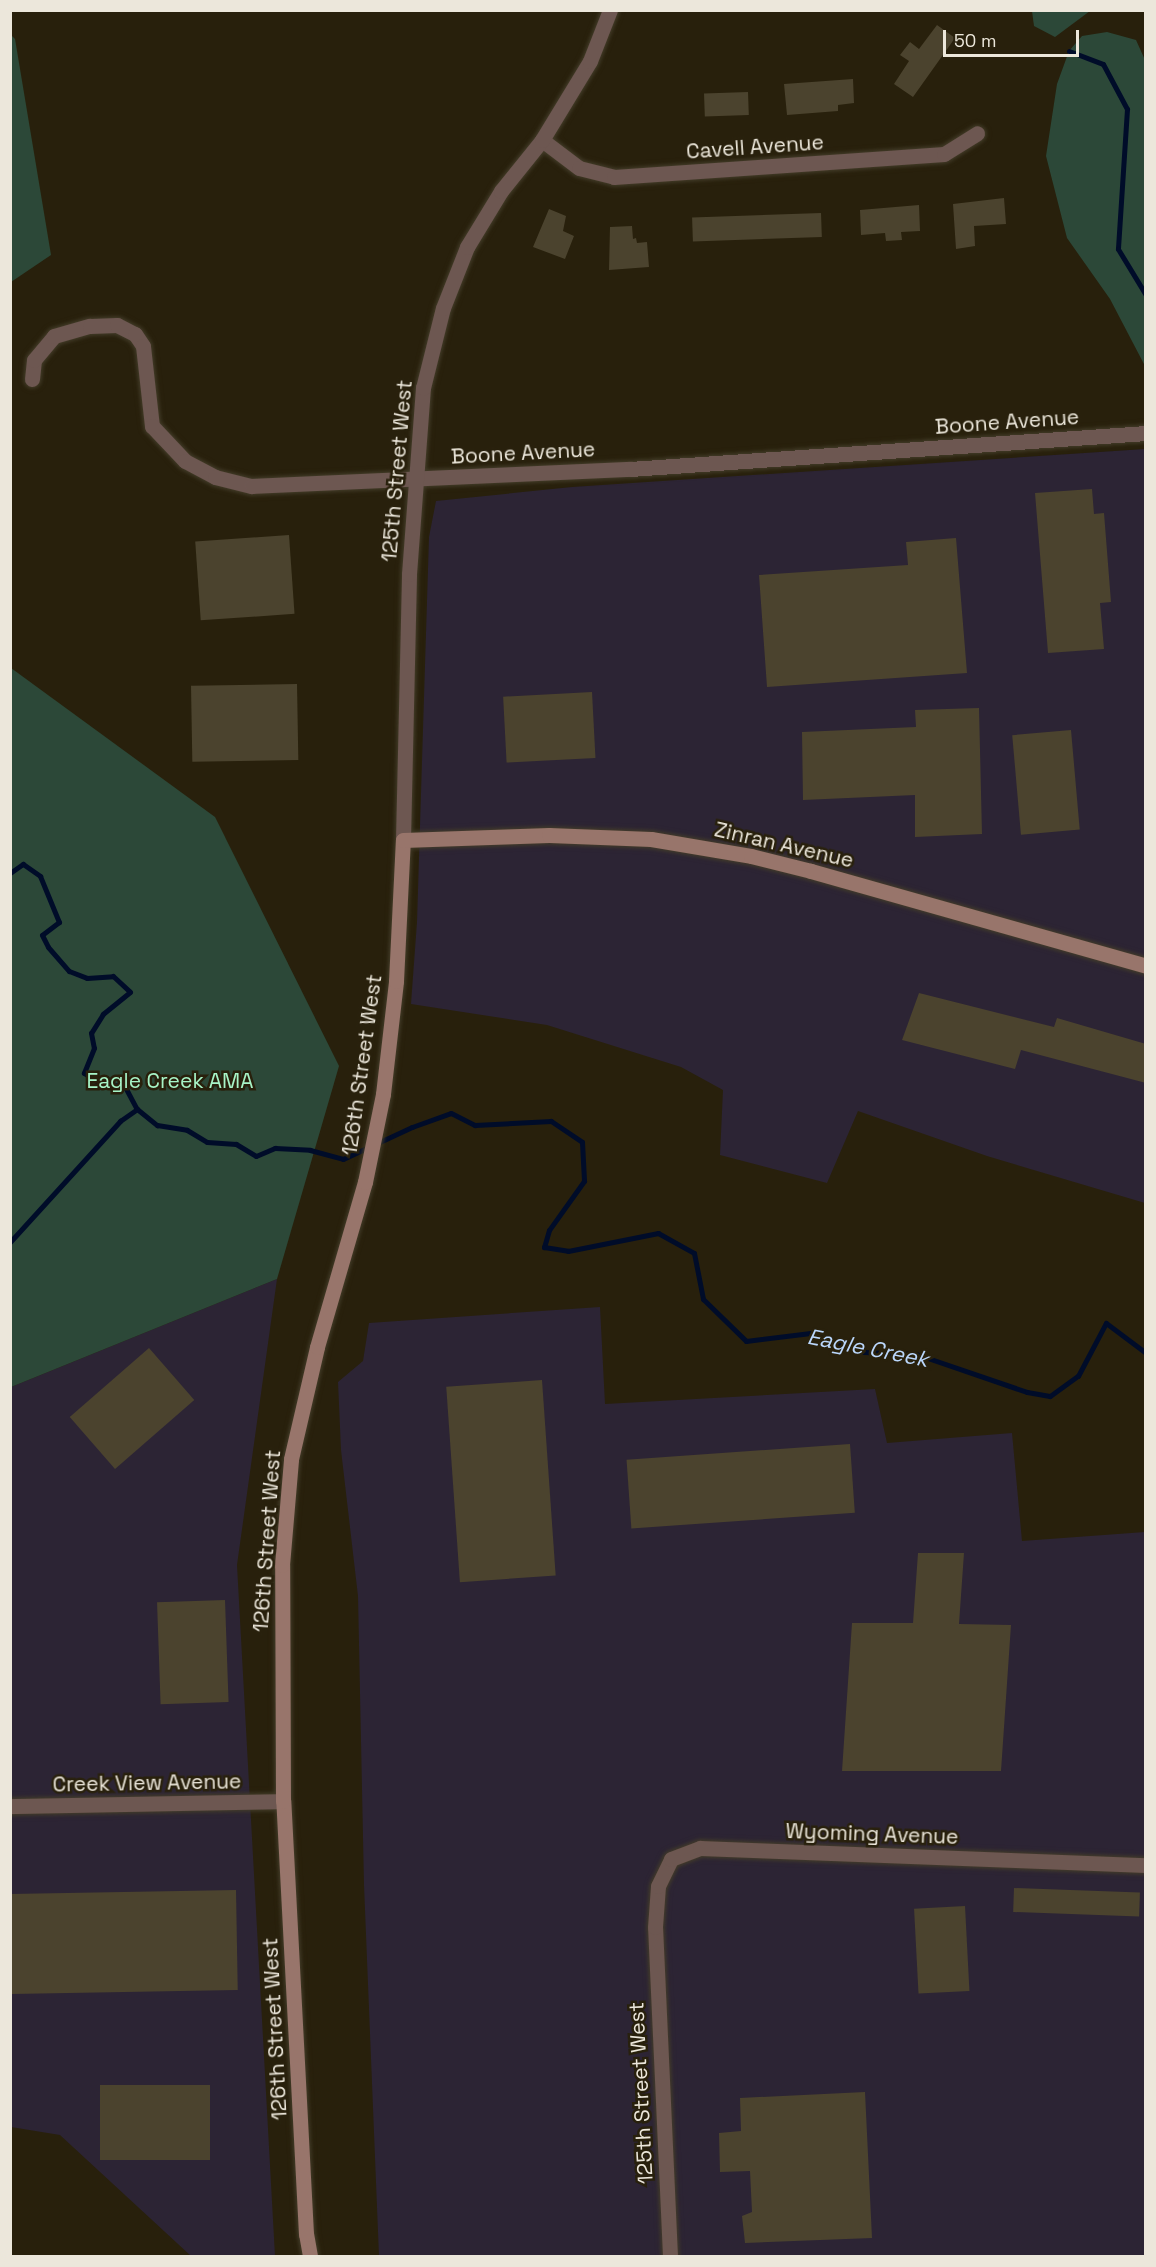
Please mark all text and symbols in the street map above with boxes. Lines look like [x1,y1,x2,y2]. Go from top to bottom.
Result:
scale bar [946,18,1082,56]
text: 50 m [954,29,996,52]
street label: Cavell Avenue [685,130,825,164]
street label: 125th Street West [376,379,418,563]
street label: Boone Avenue [934,404,1080,440]
street label: Boone Avenue [450,437,596,469]
street label: Zinran Avenue [712,817,856,873]
street label: 126th Street West [337,973,387,1157]
park label: Eagle Creek AMA [86,1068,254,1094]
water label: Eagle Creek [805,1323,931,1373]
street label: 126th Street West [248,1449,286,1633]
street label: Creek View Avenue [52,1769,242,1797]
street label: Wyoming Avenue [785,1818,959,1850]
street label: 126th Street West [258,1937,292,2121]
street label: 125th Street West [624,2001,658,2185]

